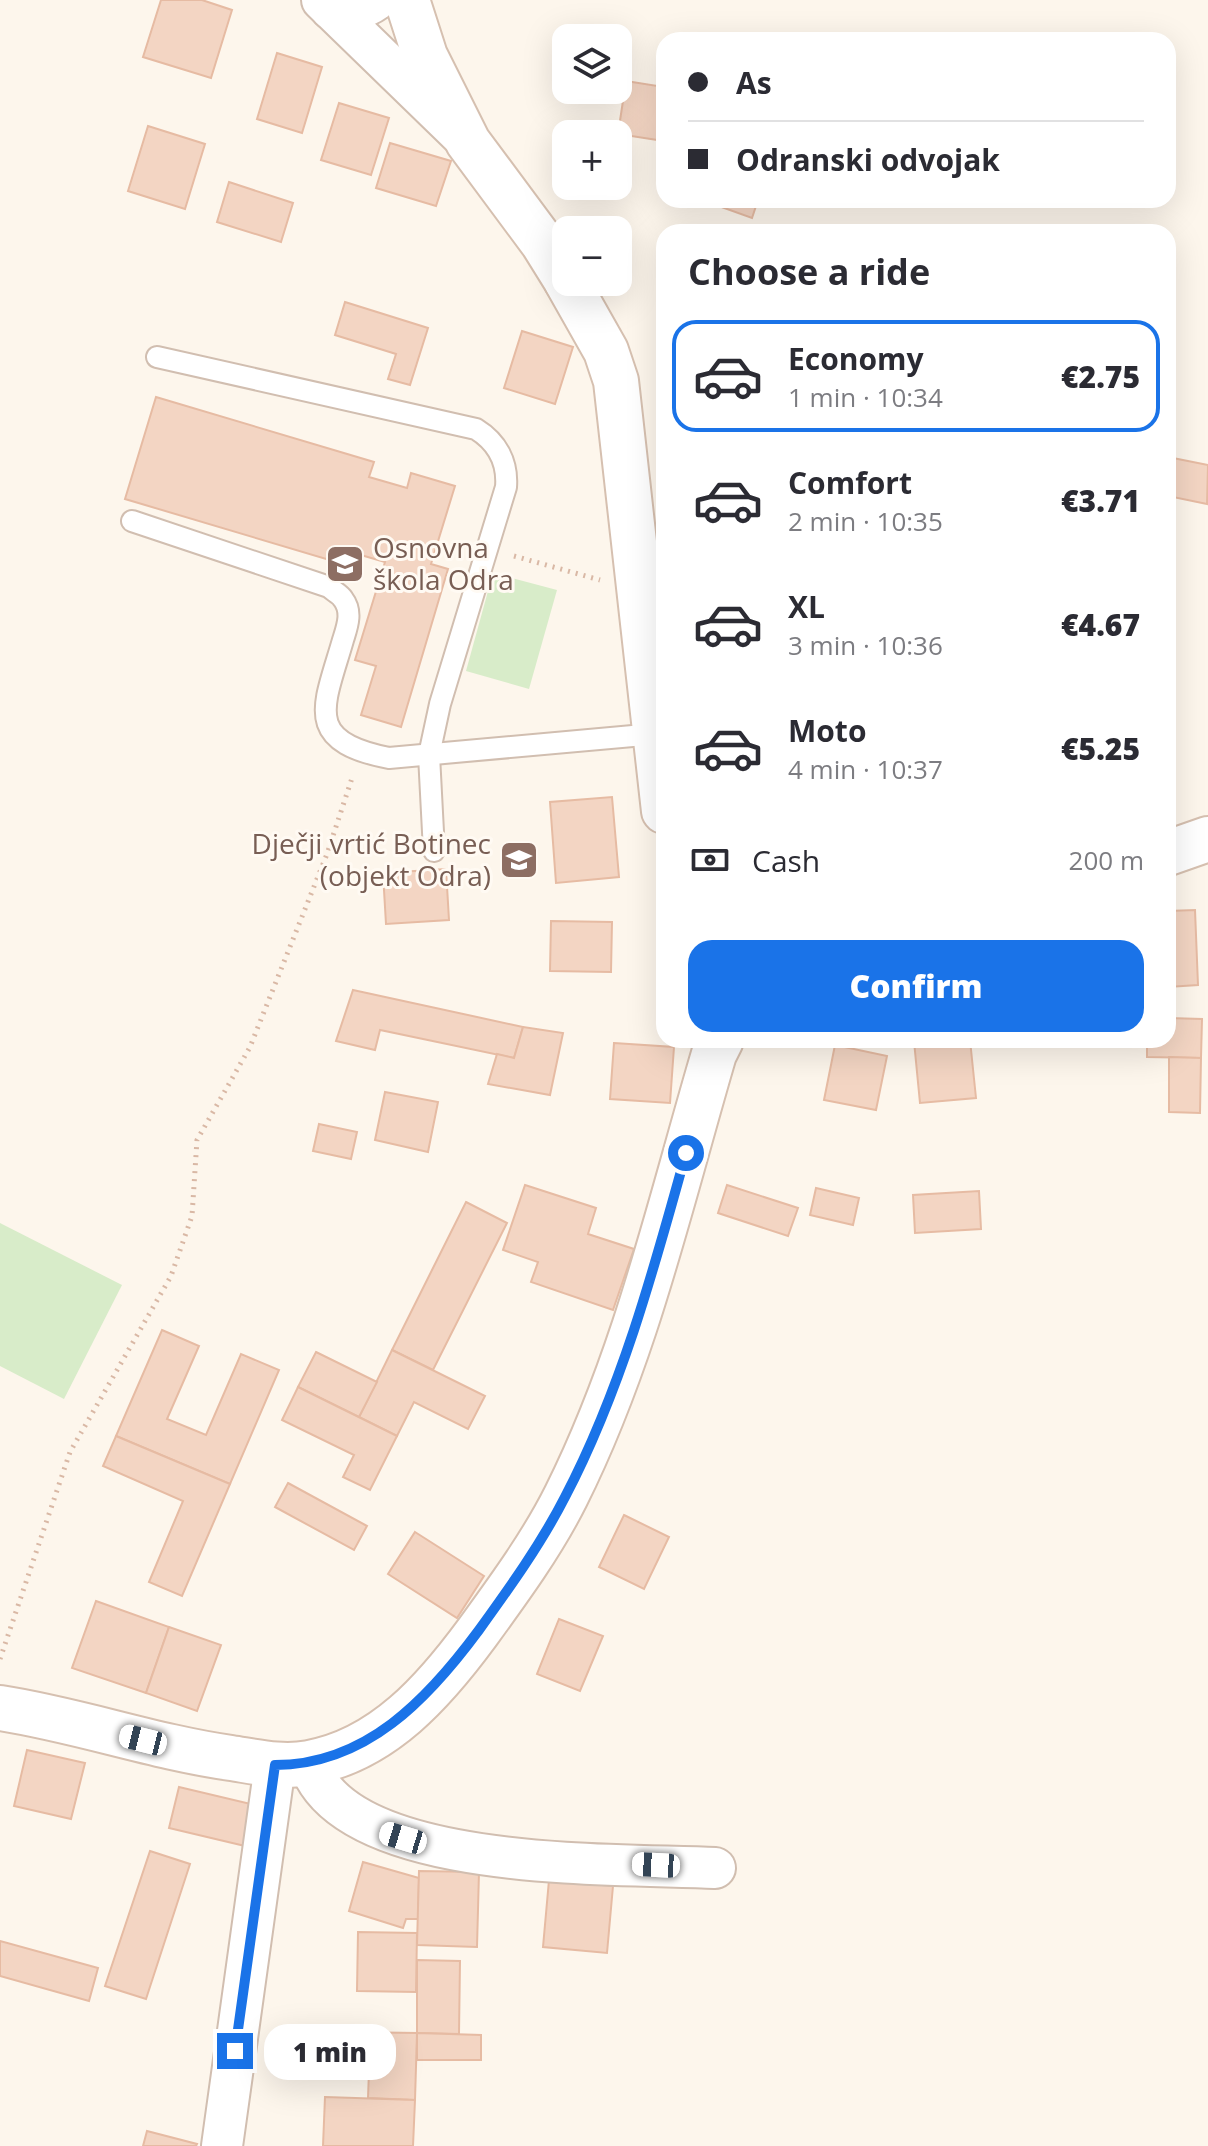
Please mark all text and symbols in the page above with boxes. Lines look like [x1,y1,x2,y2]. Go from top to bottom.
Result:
map controls [552,24,632,296]
button: layers [552,24,632,104]
text: As [736,62,772,103]
button: + [552,120,632,200]
text: Odranski odvojak [736,139,1000,180]
button: − [552,216,632,296]
text: Choose a ride [688,247,930,296]
text: Economy [788,338,924,379]
icon: car [692,340,764,412]
text: €2.75 [1061,356,1140,397]
text: 1 min · 10:34 [788,379,943,415]
text: Comfort [788,462,912,503]
icon: car [692,464,764,536]
text: €3.71 [1061,480,1140,521]
text: 2 min · 10:35 [788,503,943,539]
place label: Osnovna škola Odra [373,528,514,598]
school or university icon: Osnovna škola Odra [324,543,366,585]
text: XL [788,586,825,627]
icon: car [692,588,764,660]
text: €4.67 [1061,604,1140,645]
text: 3 min · 10:36 [788,627,943,663]
text: Moto [788,710,866,751]
icon: car [692,712,764,784]
text: €5.25 [1061,728,1140,769]
text: 4 min · 10:37 [788,751,943,787]
place label: Dječji vrtić Botinec (objekt Odra) [252,824,491,894]
icon: cash [688,838,732,882]
school or university icon: Dječji vrtić Botinec (objekt Odra) [498,839,540,881]
text: Cash [752,840,820,881]
text: 200 m [1069,842,1144,878]
button: Confirm [688,940,1144,1032]
route start [668,1135,704,1171]
car [117,1723,169,1757]
car [377,1820,429,1856]
car [631,1852,681,1878]
callout: 1 min [263,2023,395,2079]
route end [217,2033,253,2069]
text: 1 min [293,2034,367,2070]

